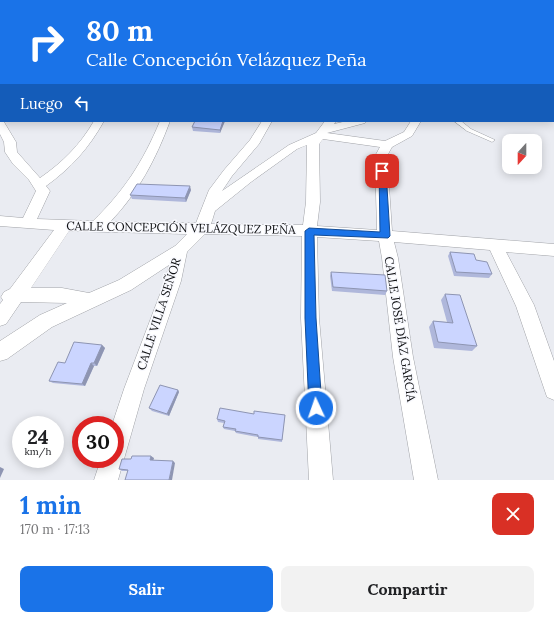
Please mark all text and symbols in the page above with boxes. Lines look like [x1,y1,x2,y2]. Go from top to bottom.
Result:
text: 80 m [86,13,153,49]
icon: right [20,16,72,68]
text: Calle Concepción Velázquez Peña [86,48,367,71]
icon: left [71,92,93,114]
text: Luego [20,94,63,113]
north arrow [502,134,542,174]
map controls [502,134,542,174]
pin [365,154,399,188]
icon: arrive [371,160,393,182]
street label: CALLE CONCEPCIÓN VELÁZQUEZ PEÑA [66,218,296,237]
street label: CALLE VILLA SEÑOR [133,255,184,372]
street label: CALLE JOSÉ DÍAZ GARCÍA [382,255,419,403]
position arrow [295,387,337,429]
speed limit sign: 30 [72,416,124,468]
text: 24 [27,424,49,449]
text: km/h [24,445,52,458]
text: 1 min [20,490,81,521]
button: close [492,493,534,535]
text: 170 m · 17:13 [20,521,90,538]
button: Salir [20,566,273,612]
button: Compartir [281,566,534,612]

